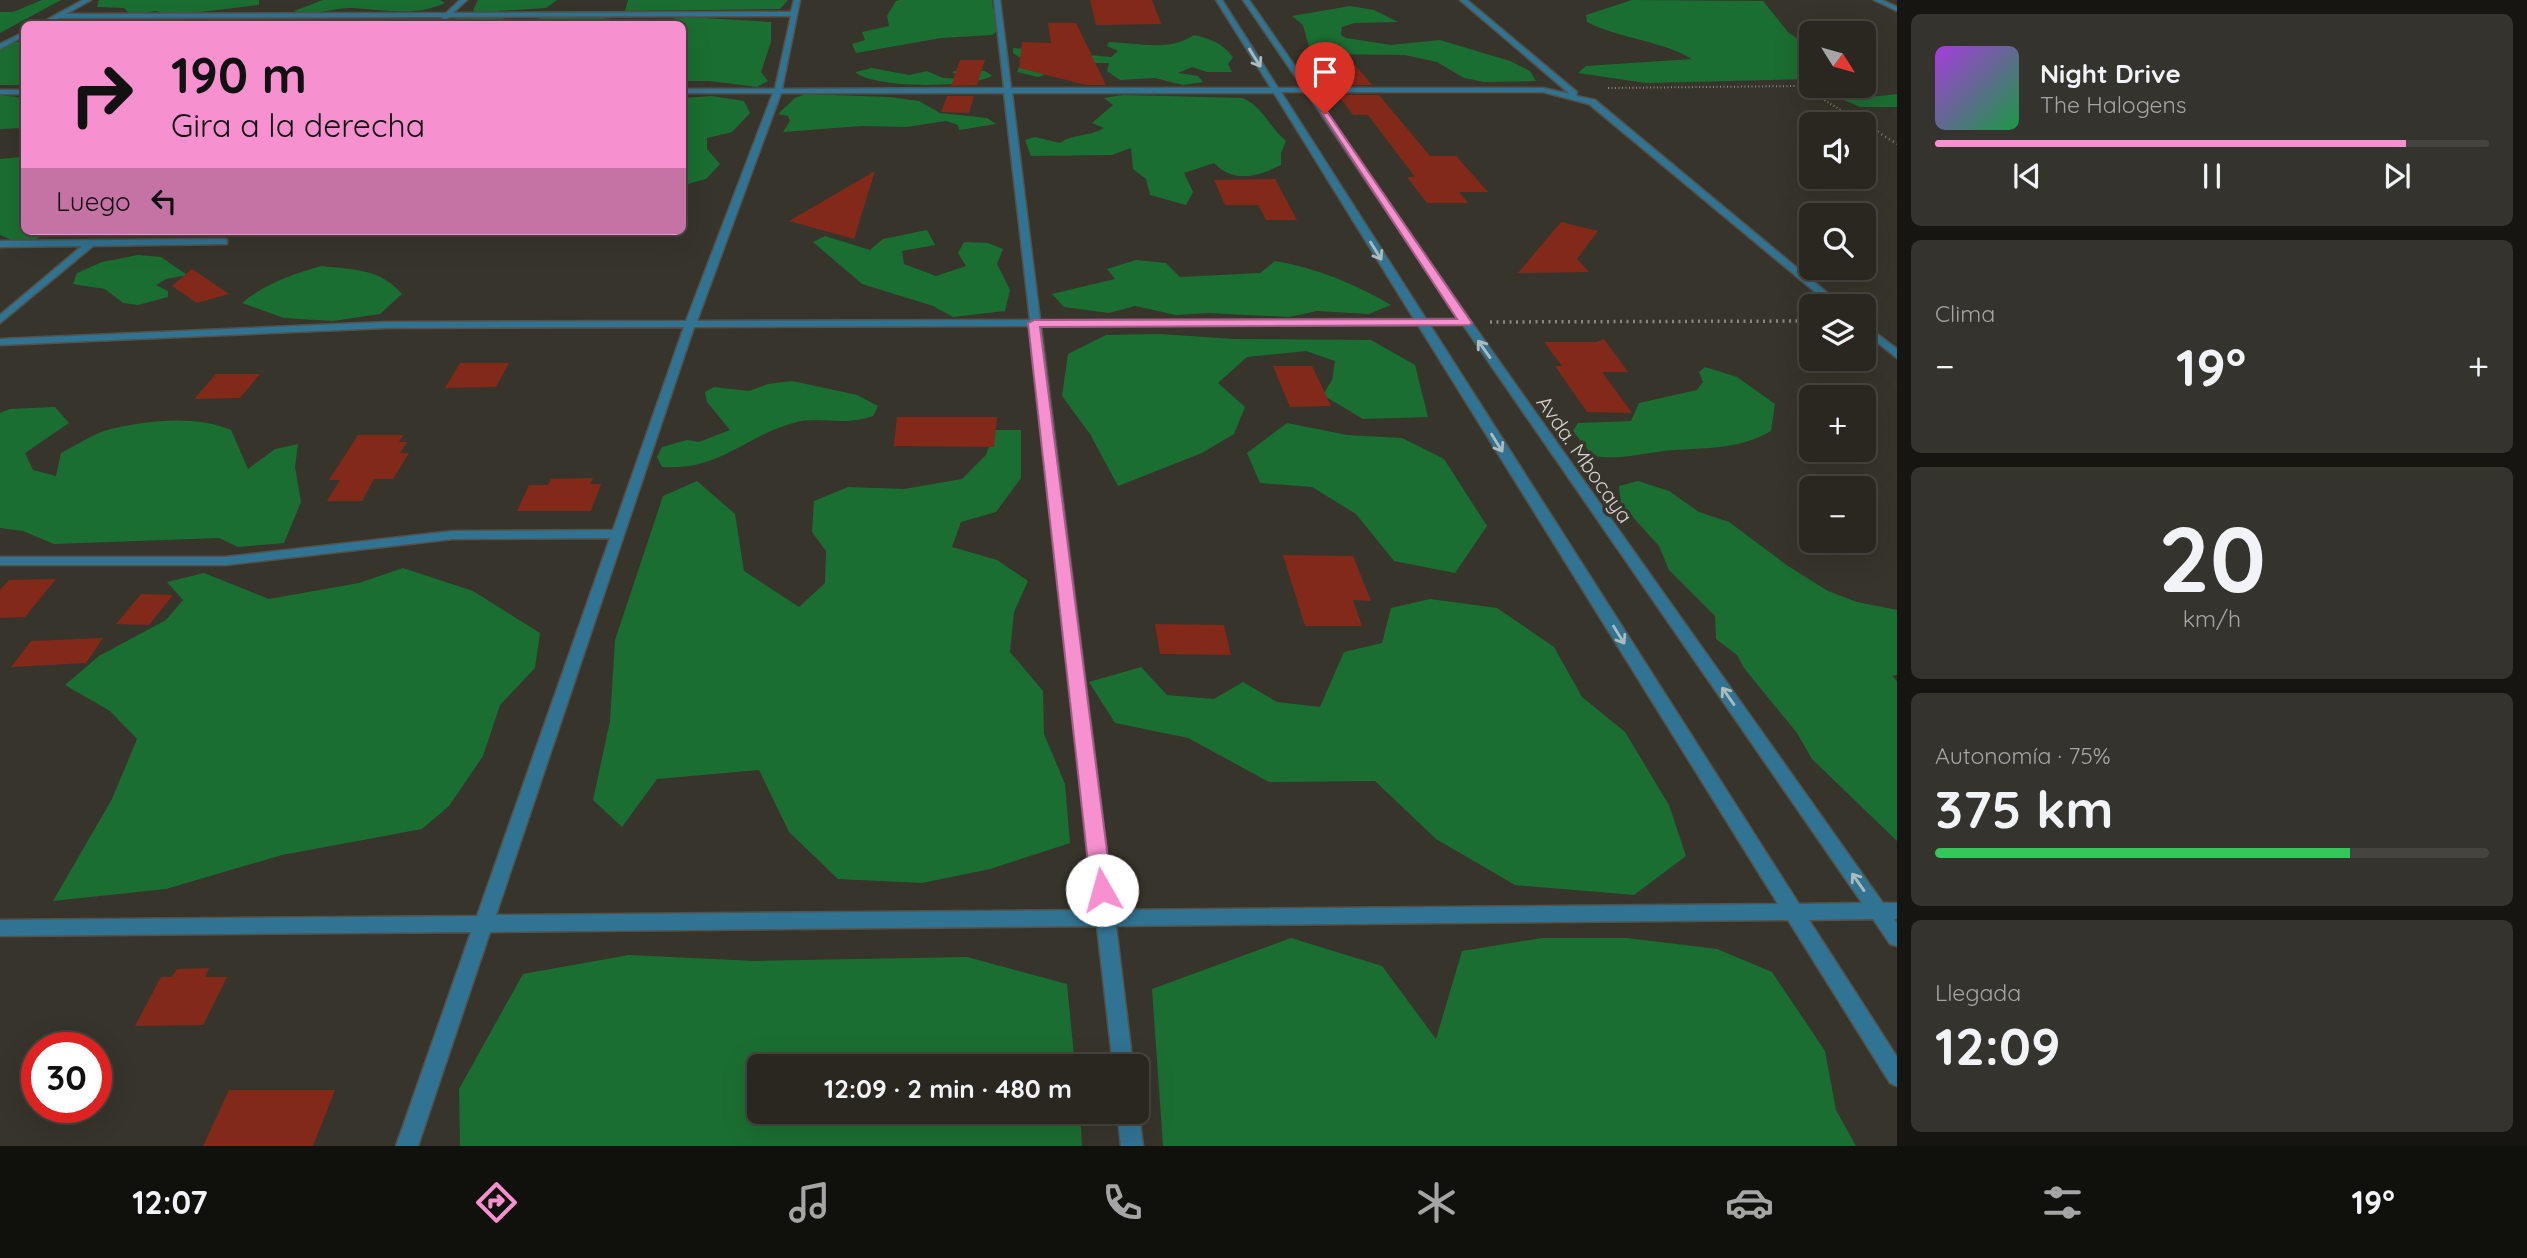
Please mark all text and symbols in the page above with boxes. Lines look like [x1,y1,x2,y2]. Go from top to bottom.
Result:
north arrow [1799,21,1876,98]
map controls [1799,21,1876,553]
pin [1295,42,1355,114]
text: 190 m [171,44,307,105]
one-way arrow [1248,47,1262,67]
icon: right [56,49,147,140]
icon: arrive [1306,53,1344,91]
text: Night Drive [2040,57,2181,90]
text: The Halogens [2040,90,2187,119]
text: Gira a la derecha [171,105,425,145]
button: sound [1799,112,1876,189]
icon: previous [2008,157,2046,195]
icon: pause [2193,157,2231,195]
icon: next [2378,157,2416,195]
icon: left [145,182,183,220]
text: Luego [56,185,131,218]
button: search [1799,203,1876,280]
one-way arrow [1369,240,1383,260]
button: layers [1799,294,1876,371]
text: Clima [1935,299,1995,328]
text: 19° [2176,334,2246,399]
one-way arrow [1477,340,1491,359]
text: − [1935,342,1955,390]
text: + [2468,342,2489,390]
button: + [1799,385,1876,462]
street label: Avda. Mbocaya [1531,390,1639,528]
one-way arrow [1490,433,1505,452]
button: − [1799,476,1876,553]
text: 20 [2158,501,2266,615]
text: km/h [2183,604,2241,633]
one-way arrow [1611,625,1626,644]
one-way arrow [1721,687,1735,706]
text: Autonomía · 75% [1935,741,2111,770]
text: 375 km [1935,776,2114,841]
position arrow [1065,853,1139,927]
one-way arrow [1851,873,1865,892]
text: Llegada [1935,978,2021,1007]
text: 12:09 [1935,1013,2060,1078]
speed limit sign: 30 [21,1032,112,1123]
text: 12:09 · 2 min · 480 m [824,1072,1072,1105]
icon: directions [472,1178,521,1227]
icon: music [785,1178,834,1227]
icon: phone [1098,1178,1147,1227]
icon: climate [1412,1178,1461,1227]
icon: car [1725,1178,1774,1227]
icon: filters [2038,1178,2087,1227]
text: 12:07 [132,1182,207,1222]
text: 19° [2352,1182,2395,1222]

